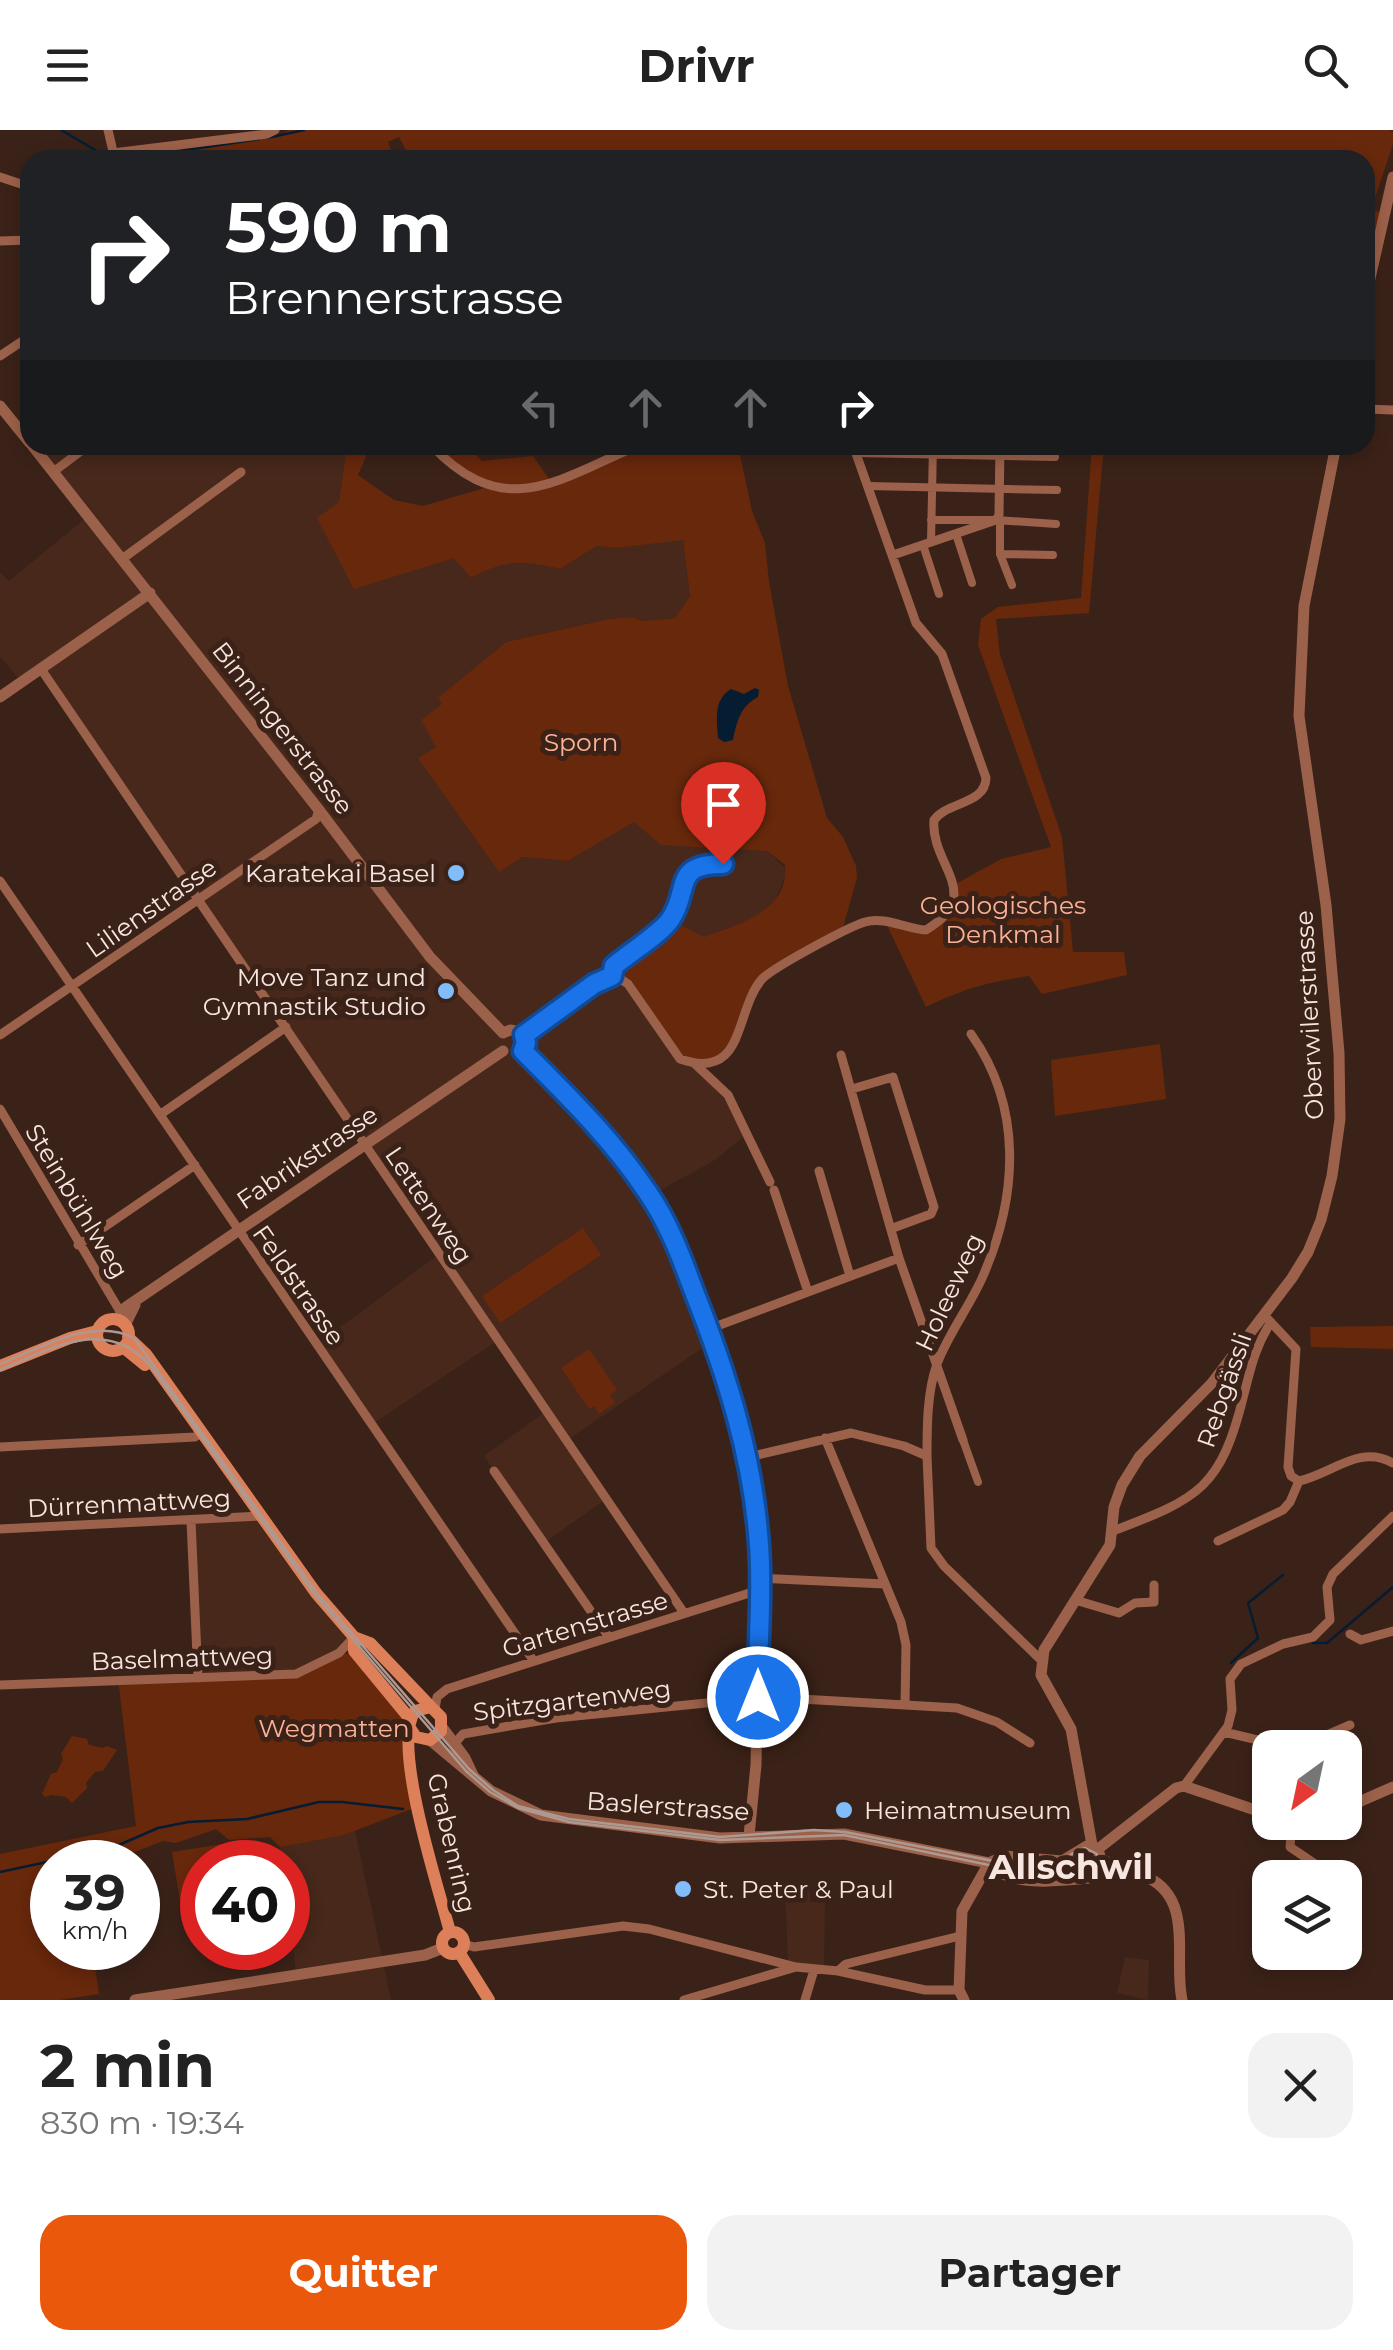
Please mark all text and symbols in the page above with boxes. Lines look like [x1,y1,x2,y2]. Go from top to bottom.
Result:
icon: menu [40,38,95,93]
text: Drivr [638,38,755,93]
icon: search [1298,38,1353,93]
text: 590 m [225,184,452,270]
icon: right [60,190,190,320]
text: Brennerstrasse [225,270,564,325]
icon: left [513,380,568,435]
icon: ahead [618,380,673,435]
icon: ahead [723,380,778,435]
icon: right [828,380,883,435]
street label: Binningerstrasse [206,636,360,820]
park label: Sporn [544,727,618,757]
pin [681,762,766,865]
icon: arrive [696,777,751,832]
street label: Lilienstrasse [80,852,222,964]
place label: Karatekai Basel [245,858,436,888]
marker: Karatekai Basel [445,862,467,884]
park label: Geologisches Denkmal [920,890,1086,949]
street label: Oberwilerstrasse [1289,910,1329,1120]
place label: Move Tanz und Gymnastik Studio [203,962,426,1021]
marker: Move Tanz und Gymnastik Studio [435,980,457,1002]
street label: Fabrikstrasse [231,1099,383,1215]
street label: Steinbühlweg [19,1118,135,1284]
street label: Lettenweg [379,1141,479,1269]
street label: Feldstrasse [247,1219,351,1351]
street label: Holeeweg [909,1228,989,1356]
street label: Rebgässli [1190,1328,1258,1452]
street label: Dürrenmattweg [26,1483,232,1523]
street label: Gartenstrasse [498,1585,672,1663]
street label: Baselmattweg [90,1640,274,1676]
position arrow [706,1645,810,1749]
street label: Spitzgartenweg [471,1673,673,1727]
park label: Wegmatten [258,1713,410,1743]
north arrow [1252,1730,1362,1840]
map controls [1252,1730,1362,1970]
street label: Grabenring [421,1770,483,1916]
street label: Baslerstrasse [586,1785,750,1827]
place label: Heimatmuseum [864,1795,1072,1825]
marker: Heimatmuseum [833,1799,855,1821]
speed limit sign: 40 [180,1840,310,1970]
district label: Allschwil [988,1845,1153,1888]
button: layers [1252,1860,1362,1970]
text: 39 [64,1862,126,1923]
place label: St. Peter & Paul [703,1874,894,1904]
marker: St. Peter & Paul [672,1878,694,1900]
text: km/h [62,1915,128,1945]
text: 2 min [40,2029,215,2102]
button: close [1248,2033,1353,2138]
text: 830 m · 19:34 [40,2103,244,2142]
button: Quitter [40,2215,687,2330]
button: Partager [707,2215,1353,2330]

